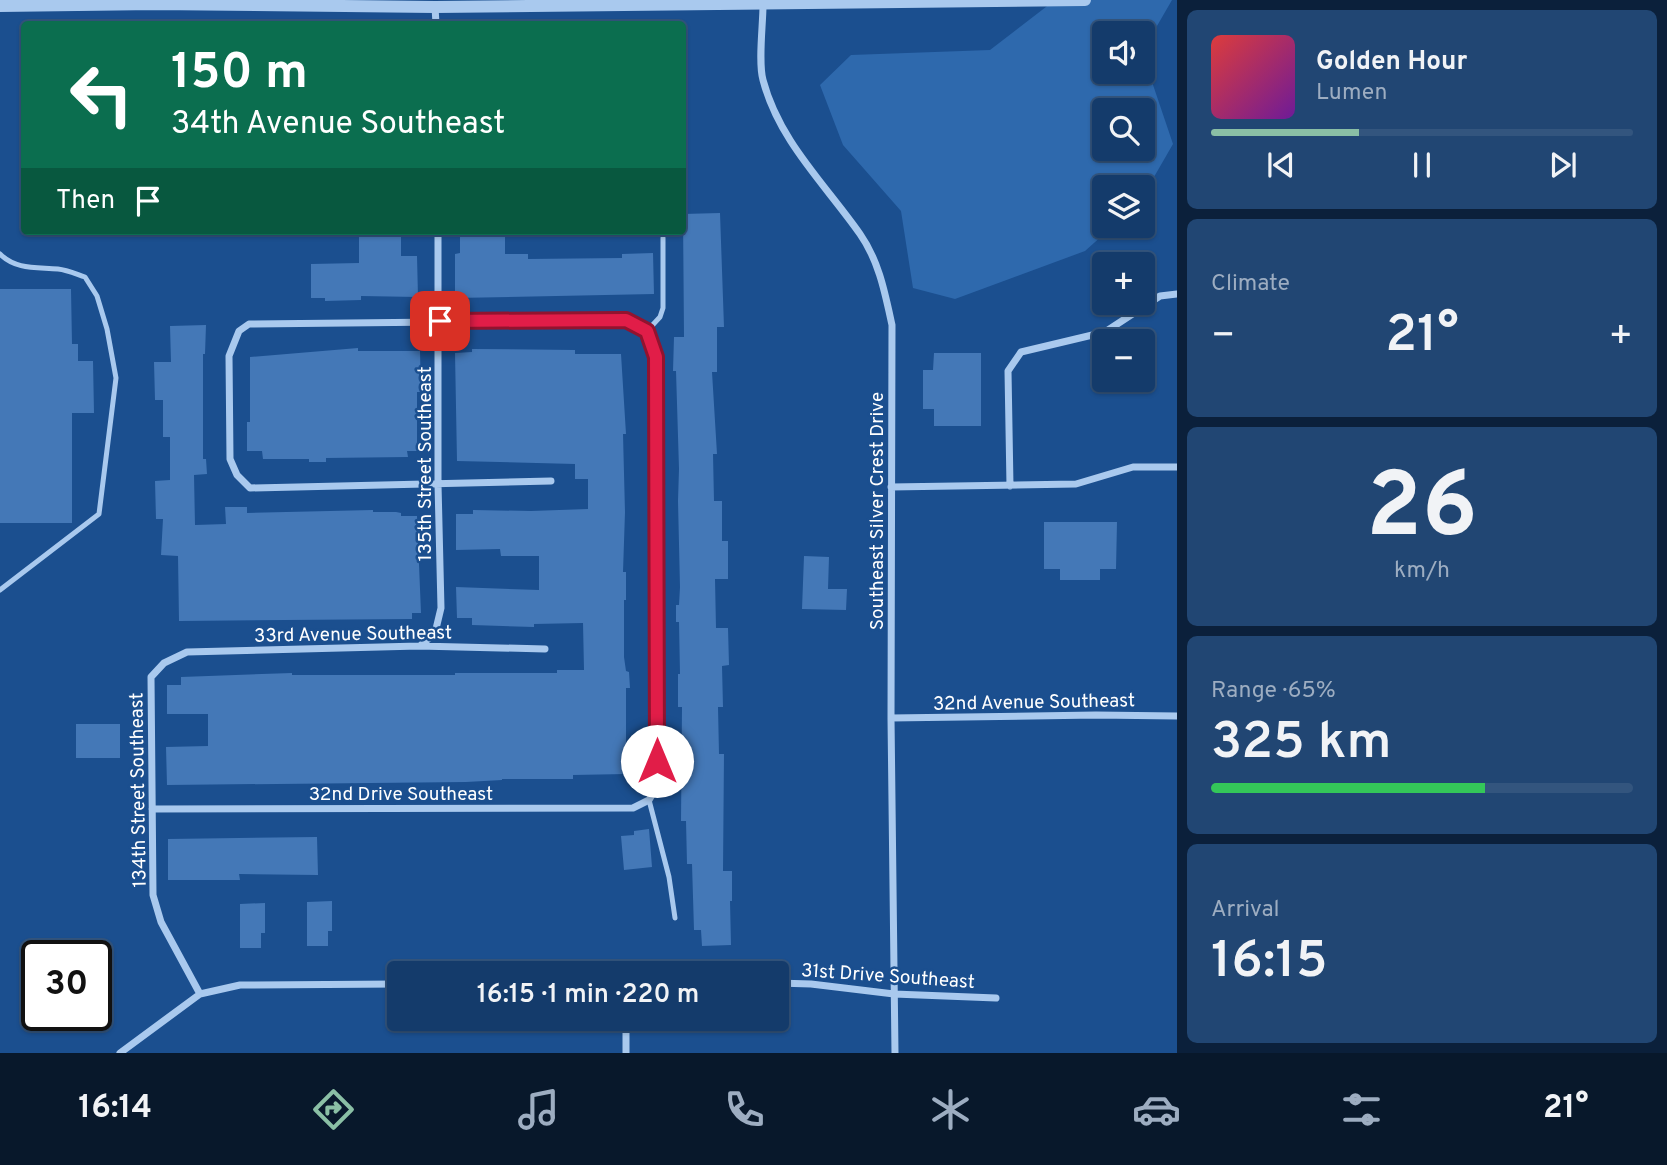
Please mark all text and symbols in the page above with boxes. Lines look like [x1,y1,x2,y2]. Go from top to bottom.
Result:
map controls [1092,21,1155,392]
button: sound [1092,21,1155,84]
text: 150 m [171,44,308,106]
text: Golden Hour [1316,46,1467,79]
icon: left [56,49,147,140]
text: Lumen [1316,79,1387,108]
button: search [1092,98,1155,161]
text: 34th Avenue Southeast [171,105,505,145]
icon: previous [1262,146,1300,184]
icon: pause [1403,146,1441,184]
icon: next [1544,146,1582,184]
button: layers [1092,175,1155,238]
icon: arrive [129,182,167,220]
text: Then [56,185,115,218]
button: + [1092,252,1155,315]
text: Climate [1211,270,1290,299]
pin [410,291,470,351]
icon: arrive [421,302,459,340]
text: 21° [1385,304,1459,370]
text: − [1211,313,1236,362]
text: + [1608,313,1633,362]
button: − [1092,329,1155,392]
street label: 135th Street Southeast [414,366,438,562]
street label: Southeast Silver Crest Drive [866,392,890,630]
text: 26 [1366,454,1478,569]
text: km/h [1394,557,1450,586]
street label: 33rd Avenue Southeast [254,621,452,649]
text: Range · 65% [1211,677,1336,706]
street label: 32nd Avenue Southeast [933,689,1135,717]
street label: 134th Street Southeast [125,692,153,888]
text: 325 km [1211,711,1391,777]
position arrow [620,724,694,798]
street label: 32nd Drive Southeast [309,783,493,807]
text: Arrival [1211,896,1280,925]
text: 16:15 [1211,930,1328,996]
speed limit sign: 30 [21,940,112,1031]
street label: 31st Drive Southeast [800,959,976,995]
text: 16:15 · 1 min · 220 m [477,979,699,1012]
icon: directions [309,1085,358,1134]
icon: music [514,1085,563,1134]
icon: phone [720,1085,769,1134]
icon: climate [926,1085,975,1134]
icon: car [1132,1085,1181,1134]
icon: filters [1337,1085,1386,1134]
text: 16:14 [78,1089,152,1129]
text: 21° [1543,1089,1589,1129]

